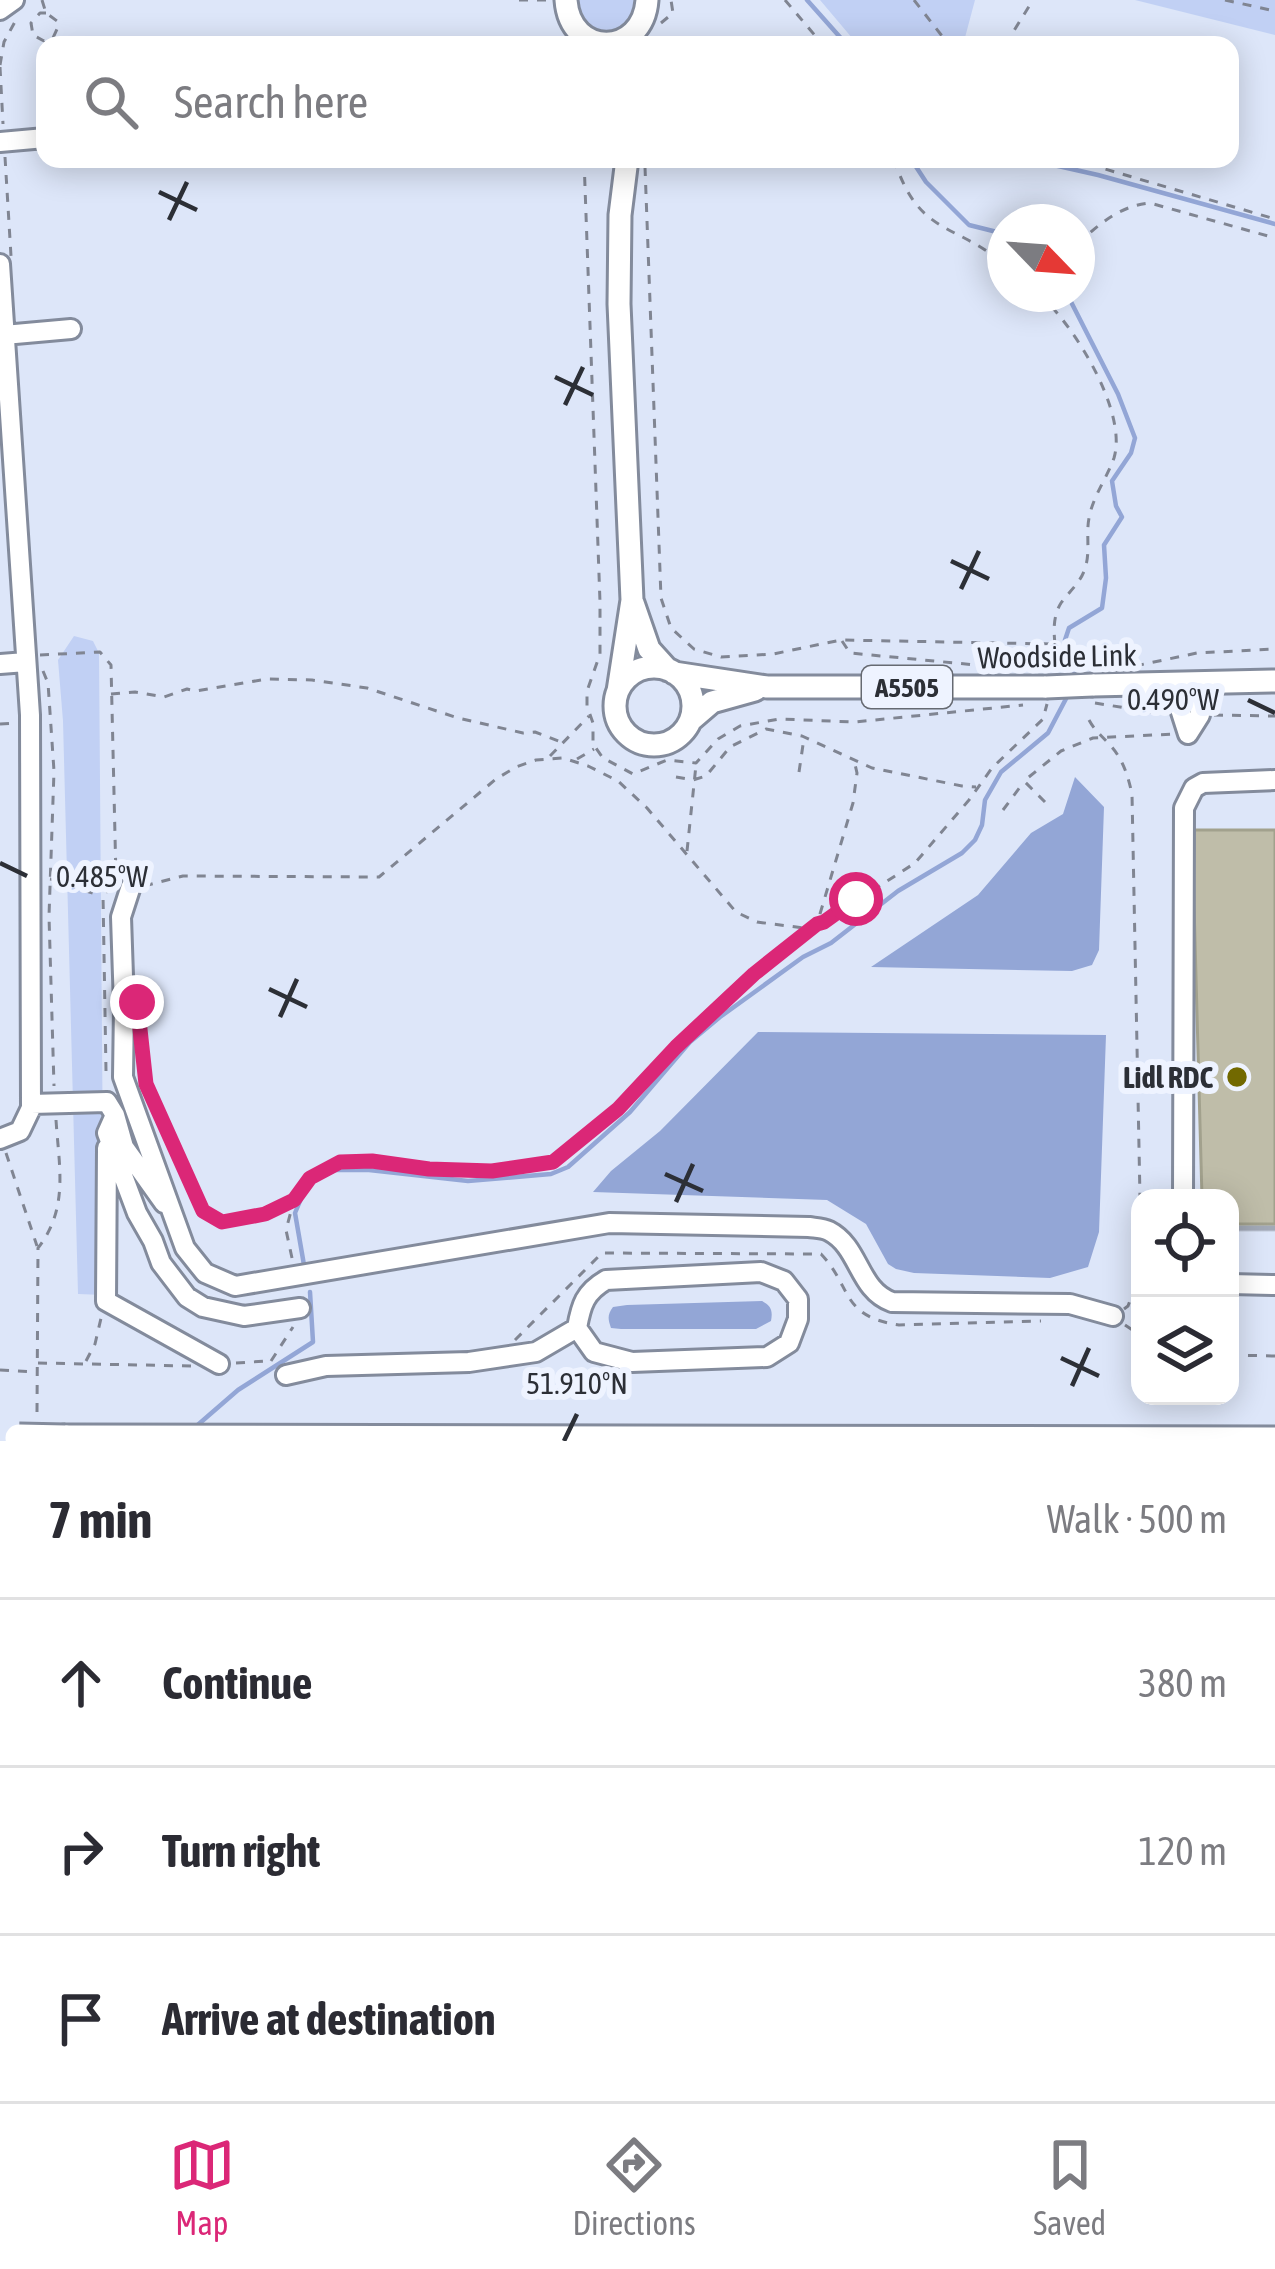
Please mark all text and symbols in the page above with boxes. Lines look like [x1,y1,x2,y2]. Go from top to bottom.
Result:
search box [36,36,1239,168]
icon: search [78,69,144,135]
text: Search here [174,76,368,128]
north arrow [987,204,1095,312]
street label: Woodside Link [977,638,1137,674]
road number: A5505 [862,666,952,708]
text: 0.490°W [1127,682,1219,716]
text: 0.485°W [56,859,148,893]
route start [829,872,883,926]
route end [110,975,164,1029]
place label: Lidl RDC [1123,1060,1213,1094]
marker: Lidl RDC [1224,1064,1250,1090]
map controls [1131,1189,1239,1405]
button: locate [1131,1189,1239,1297]
button: layers [1131,1297,1239,1405]
text: 51.910°N [526,1366,628,1400]
text: 7 min [48,1490,152,1549]
text: Walk · 500 m [1047,1497,1227,1541]
icon: ahead [48,1650,114,1716]
text: Continue [162,1657,313,1709]
text: 380 m [1139,1661,1227,1705]
icon: right [48,1818,114,1884]
text: Turn right [162,1825,320,1877]
text: 120 m [1139,1829,1227,1873]
icon: arrive [48,1986,114,2052]
text: Arrive at destination [162,1993,496,2045]
tab: Map [169,2132,235,2242]
tab: Directions [572,2132,696,2242]
tab: Saved [1033,2132,1106,2242]

